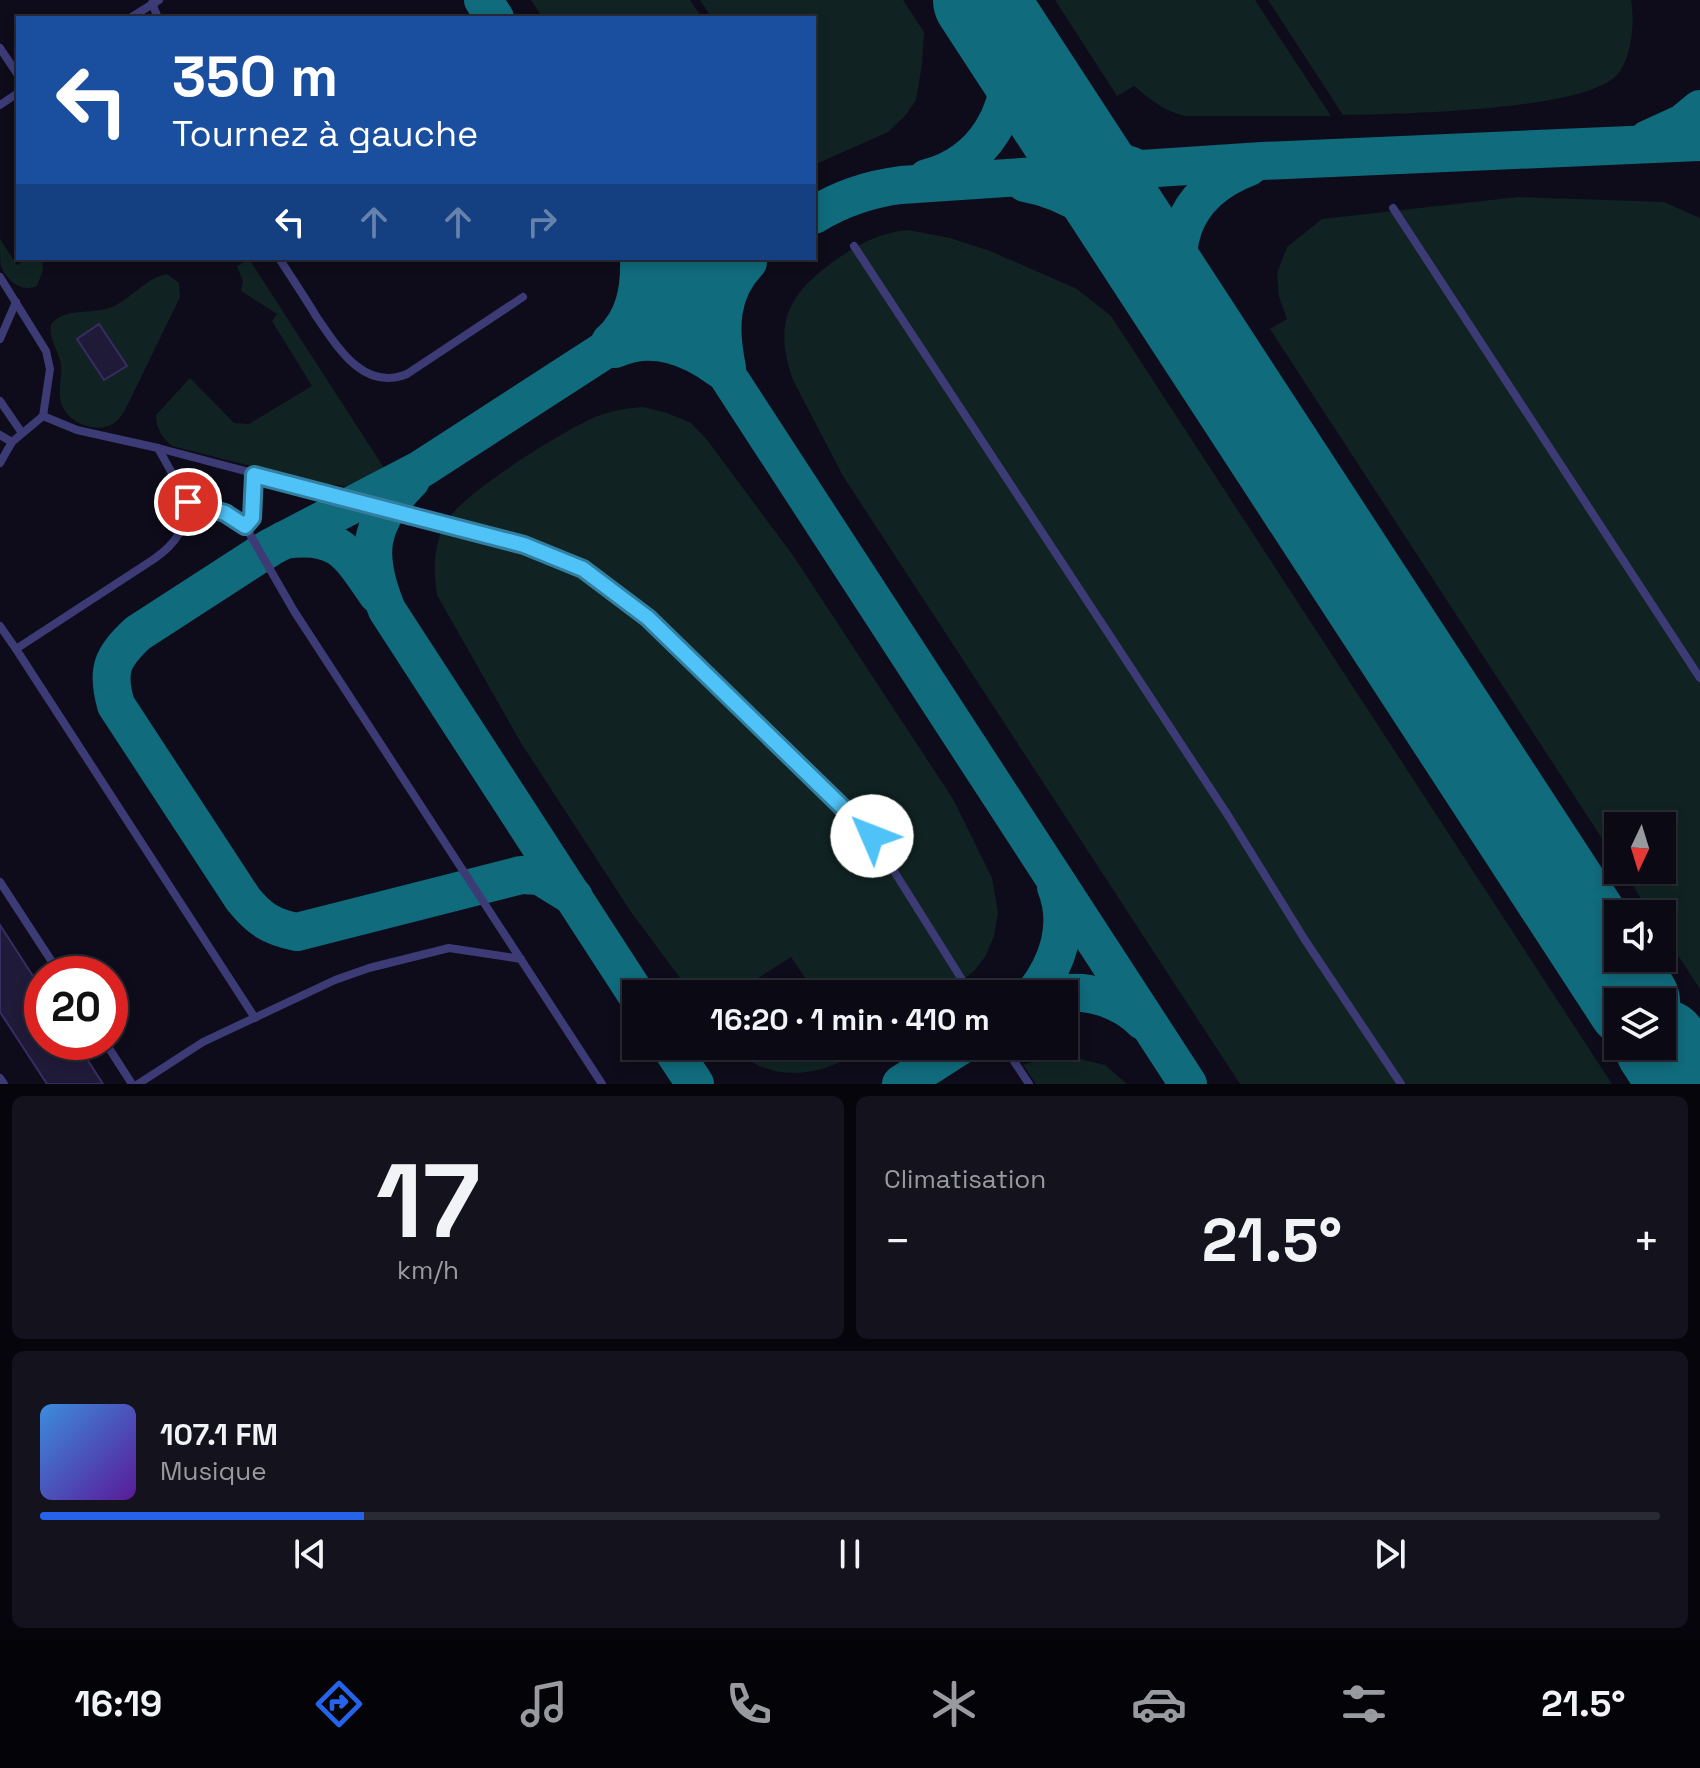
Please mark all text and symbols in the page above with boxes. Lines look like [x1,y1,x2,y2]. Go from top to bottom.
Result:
text: 350 m [172,41,338,112]
icon: left [40,48,144,152]
text: Tournez à gauche [172,111,478,157]
icon: left [268,200,312,244]
icon: ahead [352,200,396,244]
icon: ahead [436,200,480,244]
icon: right [520,200,564,244]
pin [154,468,222,536]
icon: arrive [166,480,210,524]
position arrow [830,794,914,878]
north arrow [1604,812,1676,884]
map controls [1604,812,1676,1060]
button: sound [1604,900,1676,972]
speed limit sign: 20 [24,956,128,1060]
button: layers [1604,988,1676,1060]
text: 16:20 · 1 min · 410 m [710,1000,990,1039]
text: 17 [376,1135,480,1267]
text: Climatisation [884,1162,1046,1196]
text: 21.5° [1202,1202,1342,1279]
text: − [884,1213,911,1269]
text: + [1633,1213,1660,1269]
text: km/h [397,1253,459,1287]
text: 107.1 FM [160,1415,278,1454]
text: Musique [160,1454,267,1488]
icon: previous [288,1532,332,1576]
icon: pause [828,1532,872,1576]
icon: next [1368,1532,1412,1576]
icon: directions [311,1676,367,1732]
icon: music [516,1676,572,1732]
icon: phone [721,1676,777,1732]
icon: climate [926,1676,982,1732]
icon: car [1131,1676,1187,1732]
icon: filters [1336,1676,1392,1732]
text: 16:19 [75,1681,162,1727]
text: 21.5° [1541,1681,1625,1727]

